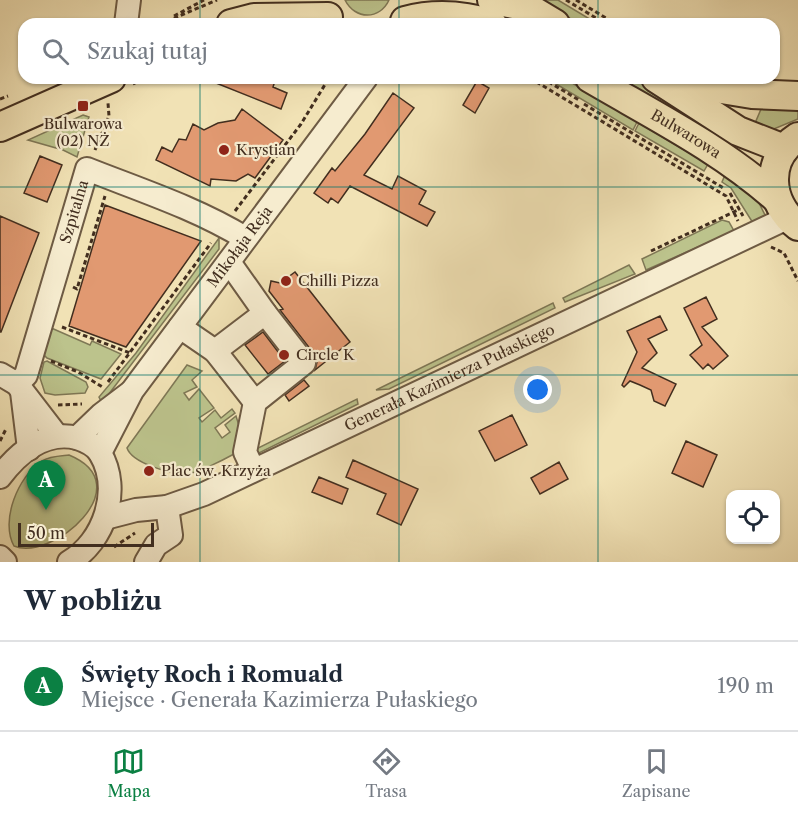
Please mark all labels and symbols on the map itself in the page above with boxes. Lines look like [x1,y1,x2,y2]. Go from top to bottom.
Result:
marker: Bulwarowa (02) NŻ [76,99,90,113]
street label: Bulwarowa [648,105,725,162]
place label: Bulwarowa (02) NŻ [44,114,122,150]
place label: Krystian [236,140,296,159]
marker: Krystian [217,143,231,157]
street label: Szpitalna [55,177,92,246]
street label: Mikołaja Reja [203,202,276,291]
place label: Chilli Pizza [298,271,379,290]
marker: Chilli Pizza [279,274,293,288]
street label: Generała Kazimierza Pułaskiego [341,319,557,435]
place label: Circle K [296,345,356,364]
marker: Circle K [277,348,291,362]
your location [523,375,552,404]
pin: A [26,460,66,510]
place label: Plac św. Krzyża [161,461,271,480]
marker: Plac św. Krzyża [142,464,156,478]
scale bar [18,520,154,548]

